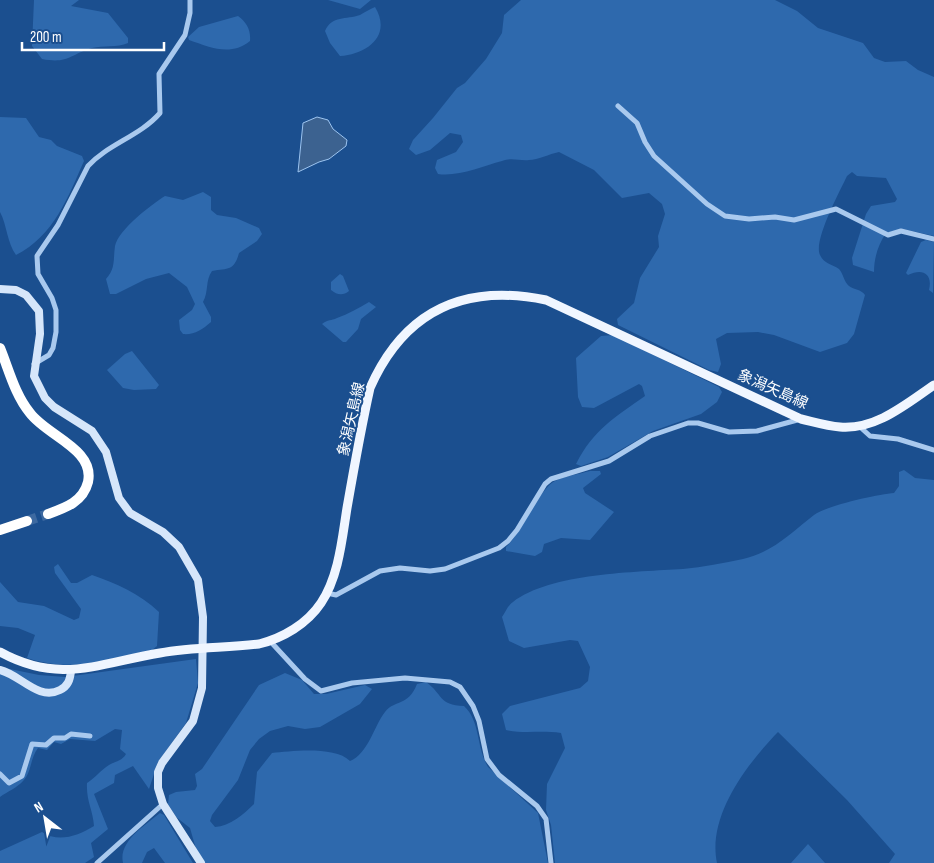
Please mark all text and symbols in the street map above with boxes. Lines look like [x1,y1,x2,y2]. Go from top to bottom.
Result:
scale bar [22,20,165,52]
text: 200 m [30,28,62,47]
street label: 象潟矢島線 [735,366,811,413]
street label: 象潟矢島線 [334,380,369,458]
north arrow [20,793,70,843]
text: N [31,798,46,816]

